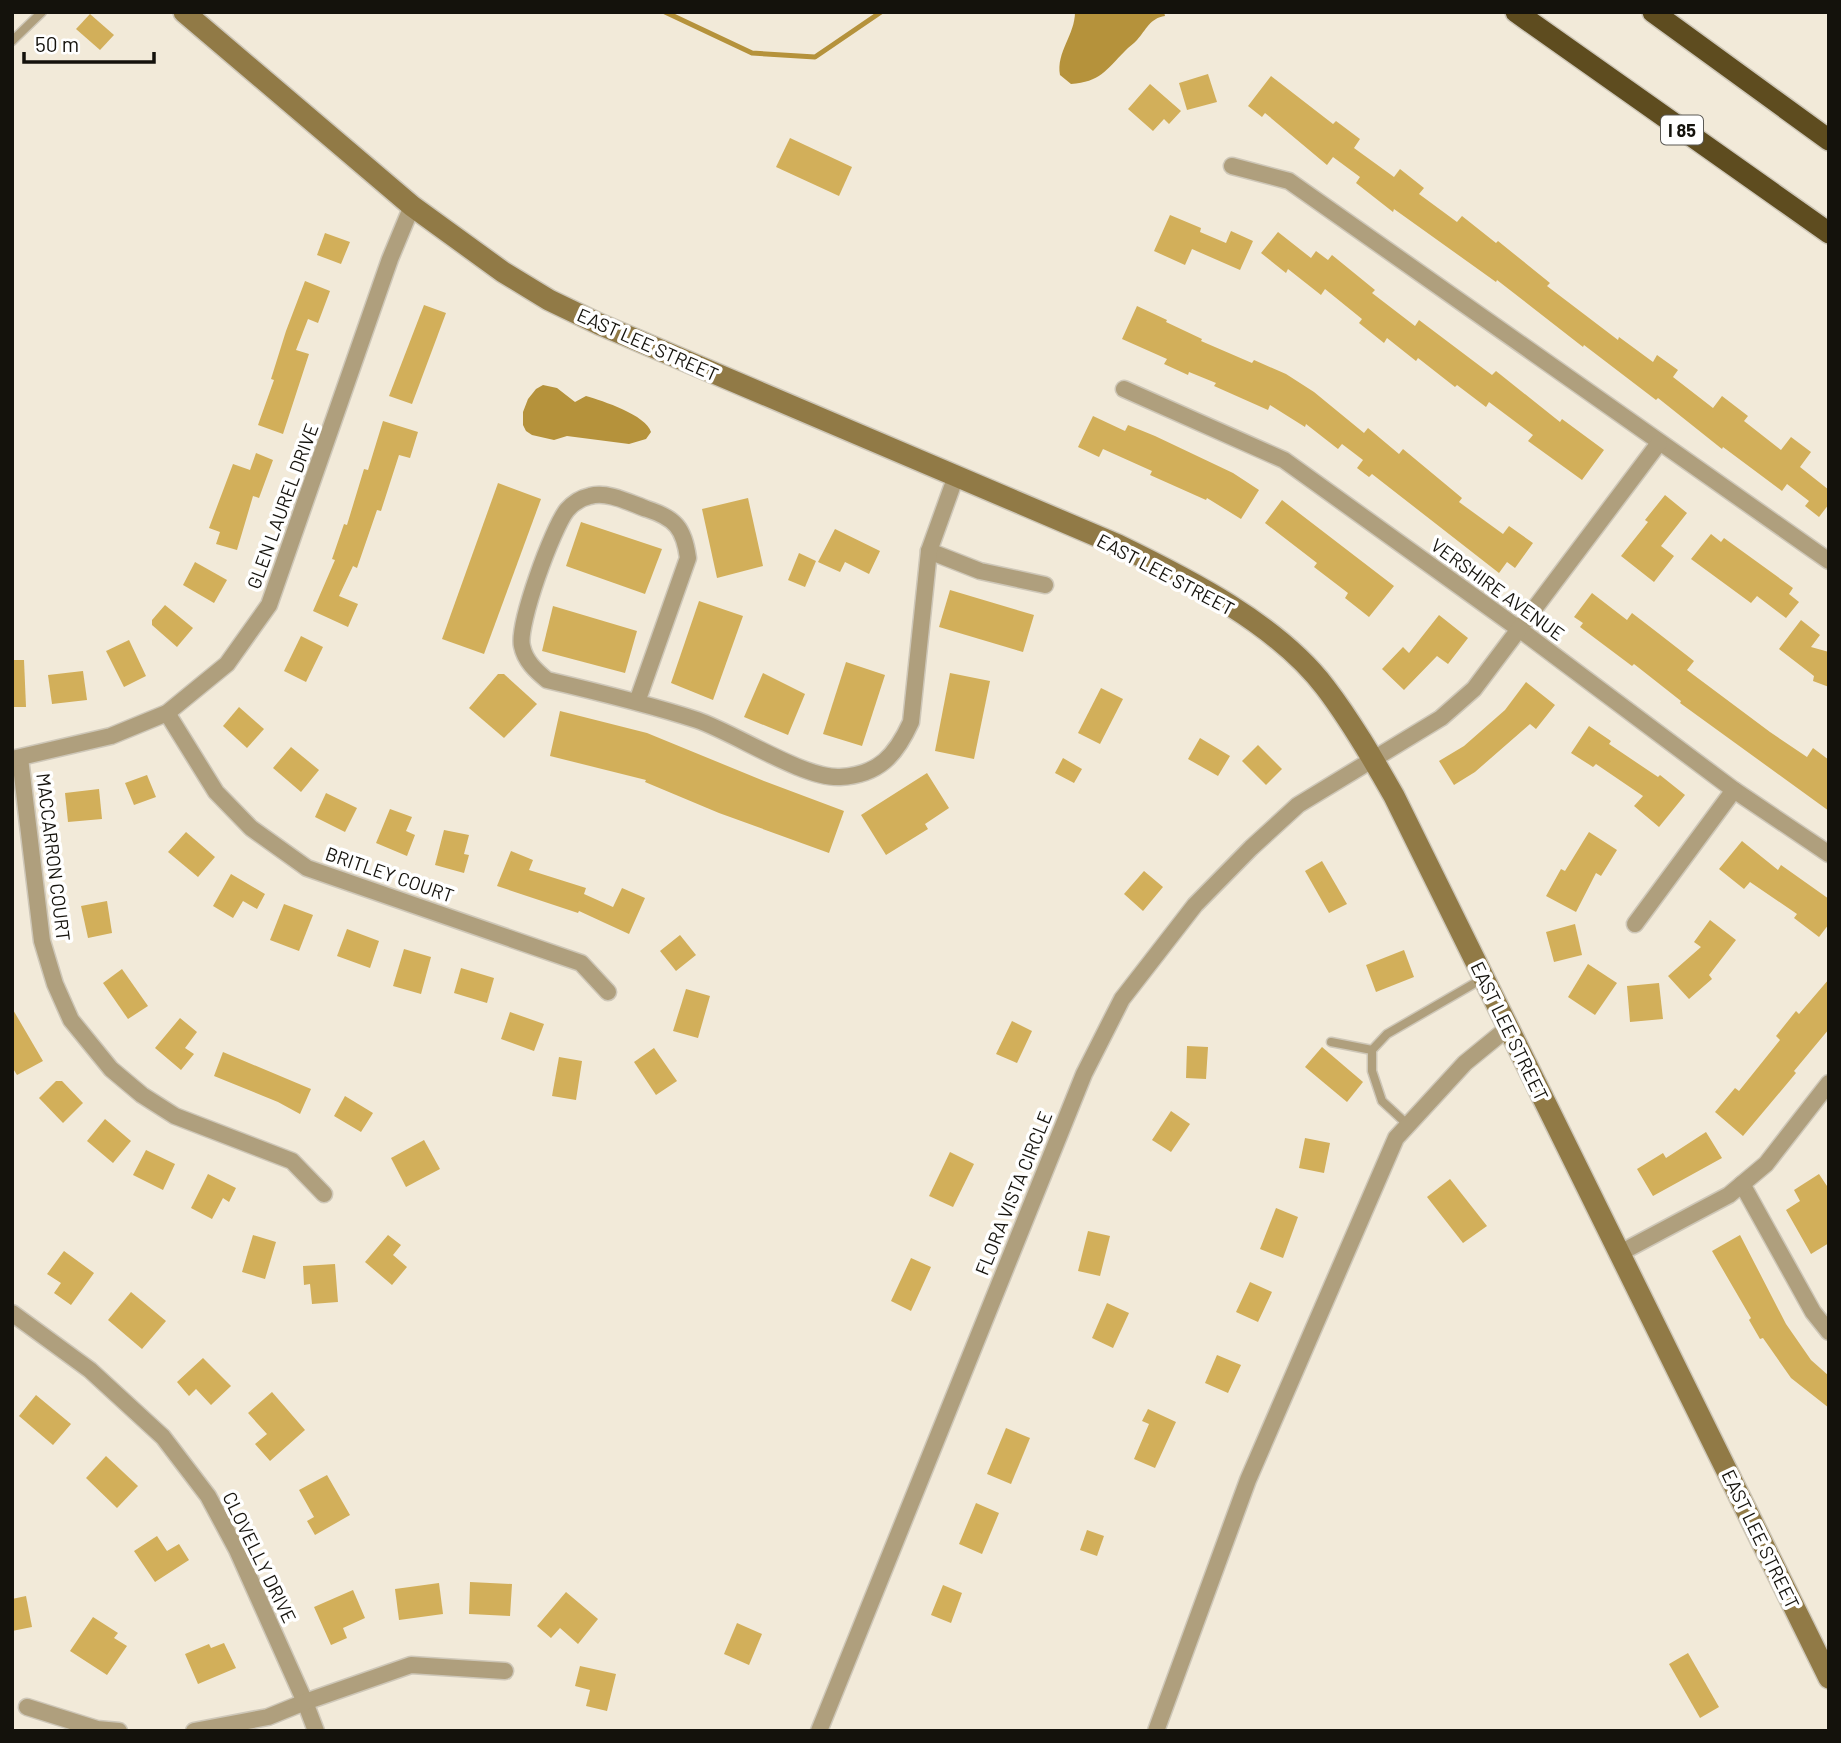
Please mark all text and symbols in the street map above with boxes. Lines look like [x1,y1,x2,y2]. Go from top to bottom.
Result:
scale bar [24,21,154,65]
text: 50 m [35,31,79,56]
road number: I 85 [1661,116,1703,145]
street label: EAST LEE STREET [574,303,722,385]
street label: GLEN LAUREL DRIVE [241,420,323,592]
street label: EAST LEE STREET [1093,528,1239,620]
street label: VERSHIRE AVENUE [1427,533,1569,645]
street label: MACCARRON COURT [32,772,76,942]
street label: BRITLEY COURT [323,841,457,907]
street label: EAST LEE STREET [1466,958,1554,1104]
street label: FLORA VISTA CIRCLE [970,1108,1056,1278]
street label: EAST LEE STREET [1717,1466,1805,1612]
street label: CLOVELLY DRIVE [218,1488,302,1626]

